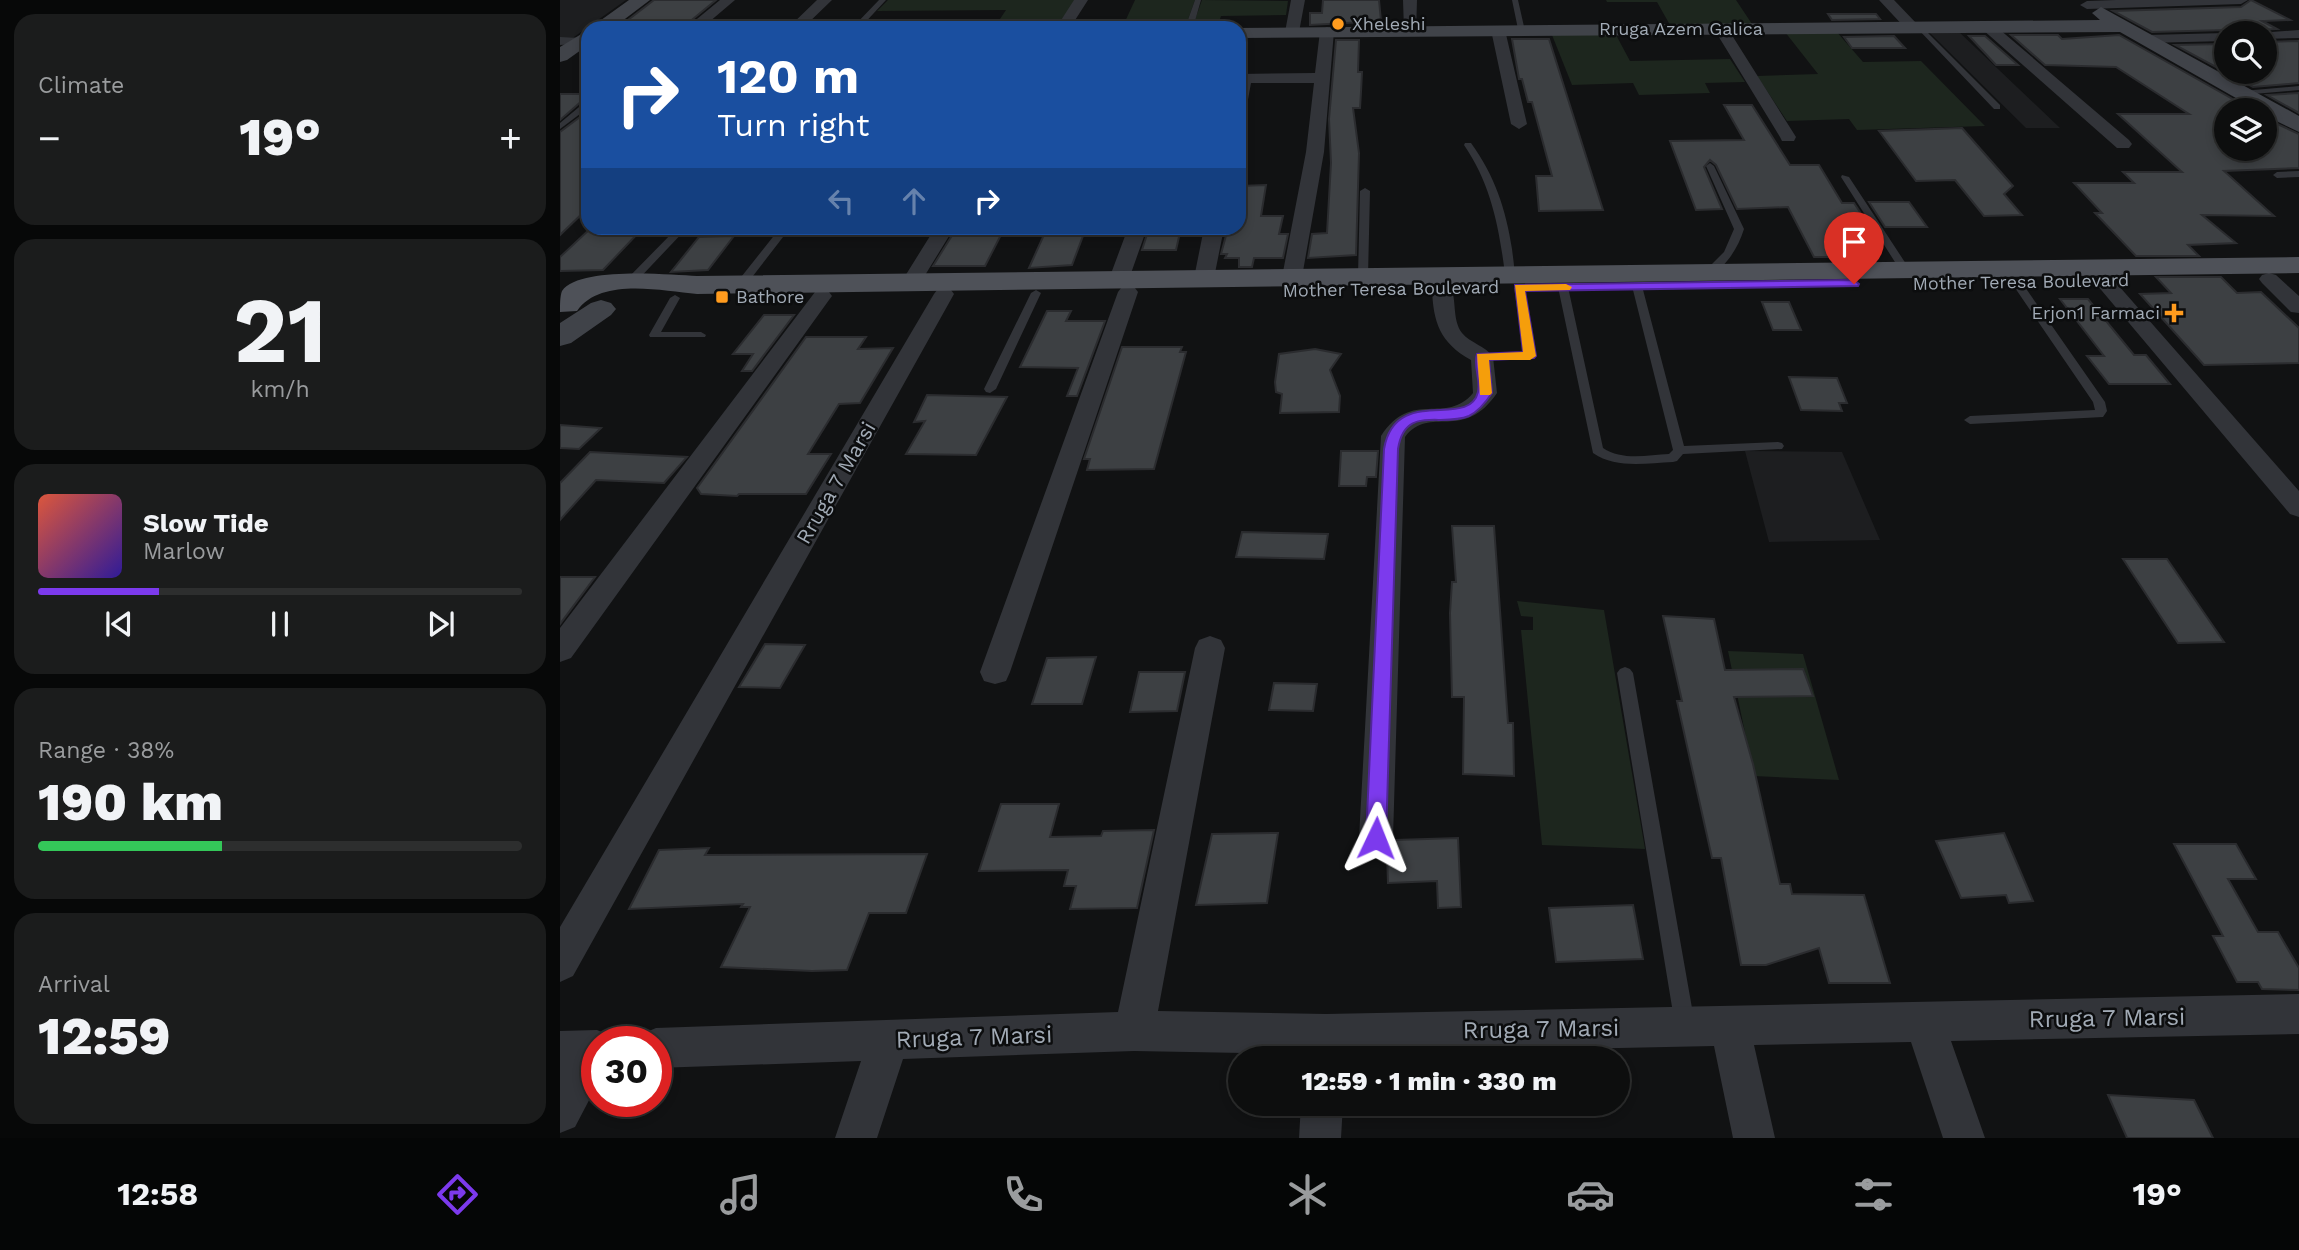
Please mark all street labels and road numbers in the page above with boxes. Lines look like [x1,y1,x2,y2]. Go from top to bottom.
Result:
street label: Rruga Azem Galica [1599,18,1763,39]
street label: Mother Teresa Boulevard [1913,269,2129,294]
street label: Mother Teresa Boulevard [1283,276,1499,301]
street label: Rruga 7 Marsi [790,417,881,548]
street label: Rruga 7 Marsi [2028,1003,2186,1033]
street label: Rruga 7 Marsi [1462,1014,1620,1044]
street label: Rruga 7 Marsi [895,1020,1053,1054]

